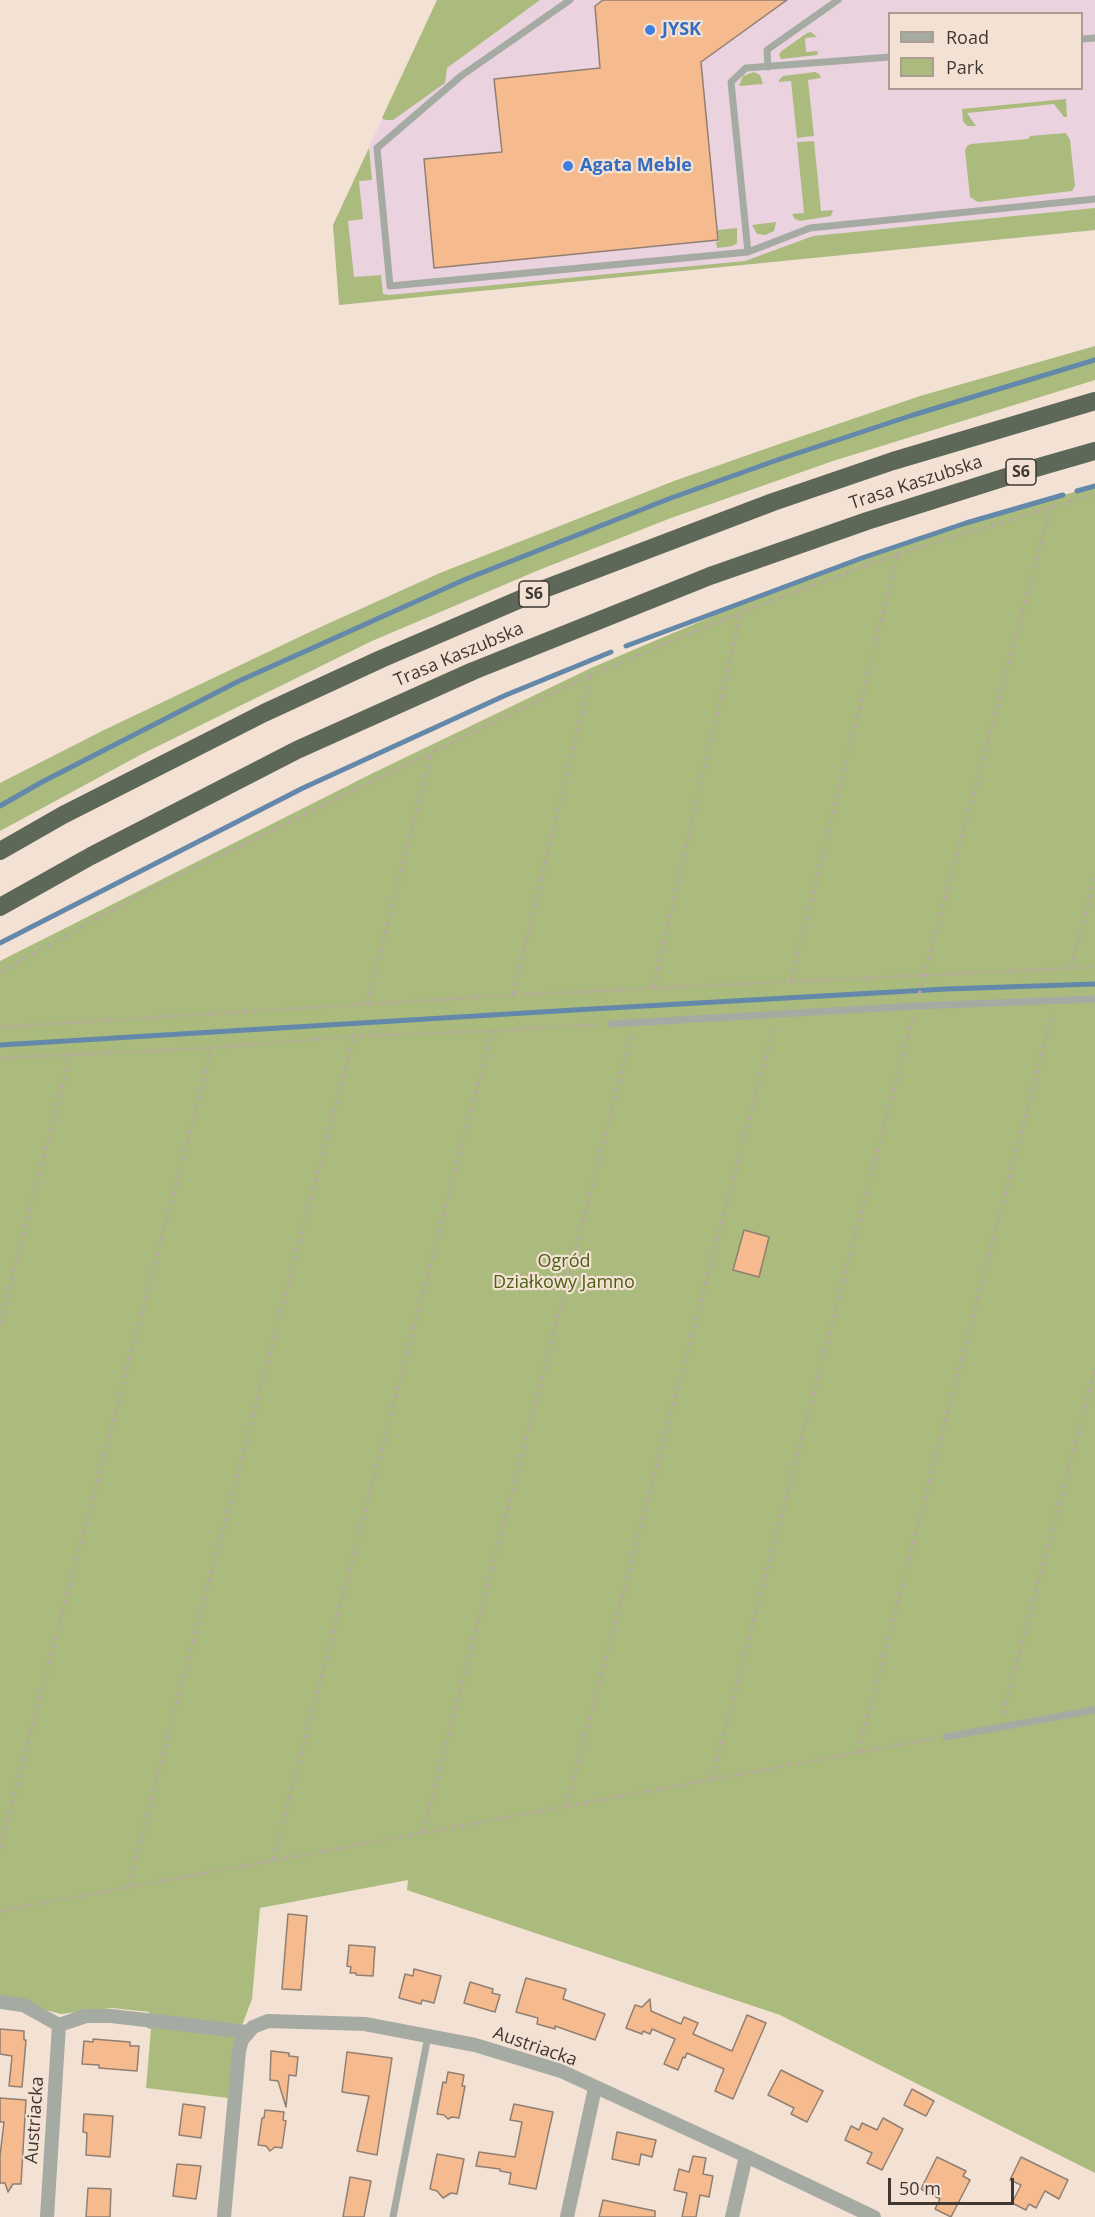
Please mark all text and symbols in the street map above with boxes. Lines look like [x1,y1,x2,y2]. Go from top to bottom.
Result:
legend [888,12,1083,90]
place label: JYSK [662,19,701,41]
marker: JYSK [643,23,657,37]
text: Road [946,25,989,49]
text: Park [946,55,984,79]
place label: Agata Meble [580,155,692,177]
marker: Agata Meble [561,159,575,173]
street label: Trasa Kaszubska [847,451,985,515]
road number: S6 [1006,459,1036,485]
road number: S6 [519,581,549,607]
street label: Trasa Kaszubska [391,618,527,692]
park label: Ogród Działkowy Jamno [493,1251,635,1294]
street label: Austriacka [490,2023,580,2071]
street label: Austriacka [21,2076,49,2164]
scale bar [891,2166,1017,2204]
text: 50 m [899,2176,941,2200]

